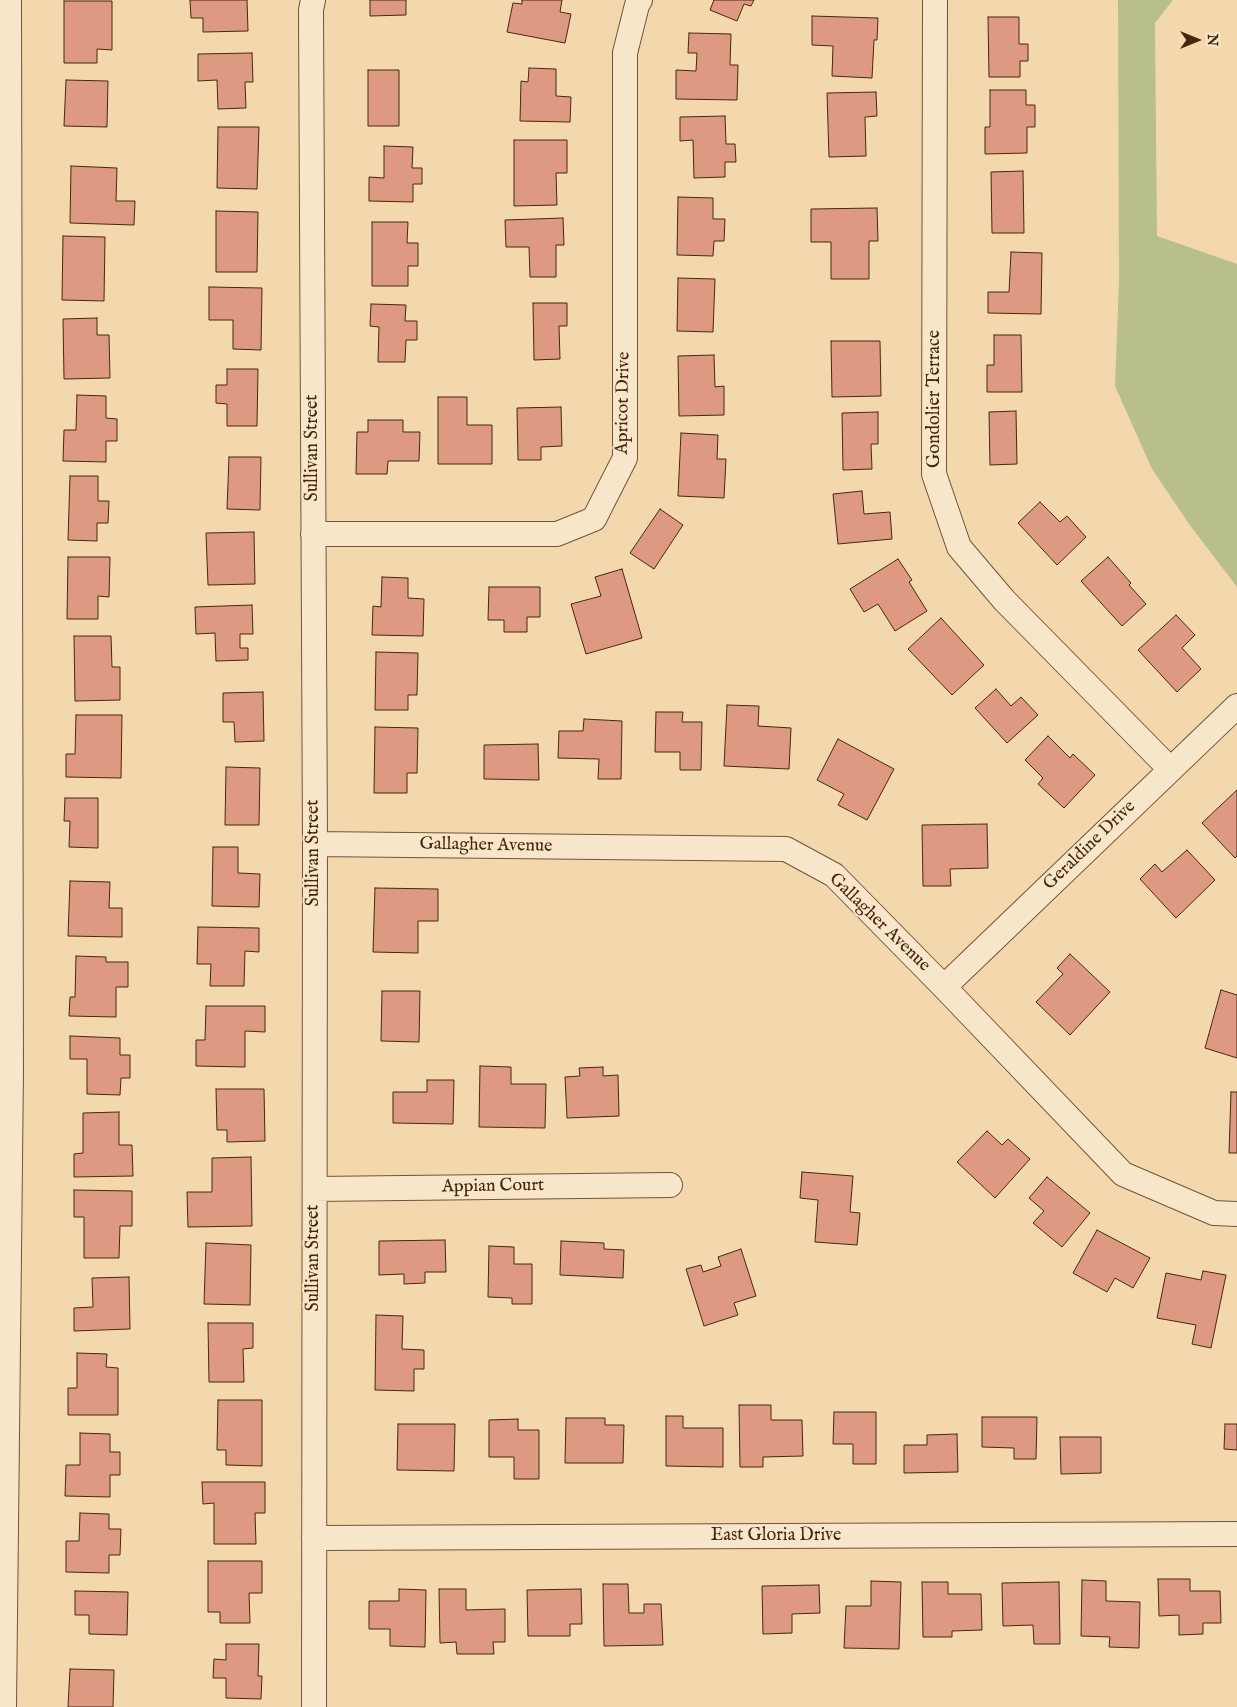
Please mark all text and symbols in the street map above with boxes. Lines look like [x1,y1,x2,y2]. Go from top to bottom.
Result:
north arrow [1172,15,1222,65]
text: N [1203,34,1221,46]
street label: Gondolier Terrace [924,330,946,468]
street label: Apricot Drive [612,351,636,455]
street label: Sullivan Street [302,394,324,502]
street label: Geraldine Drive [1039,797,1141,895]
street label: Sullivan Street [303,799,325,907]
street label: Gallagher Avenue [419,834,553,858]
street label: Gallagher Avenue [824,869,934,977]
street label: Appian Court [442,1175,544,1199]
street label: Sullivan Street [303,1204,325,1312]
street label: East Gloria Drive [711,1525,841,1547]

